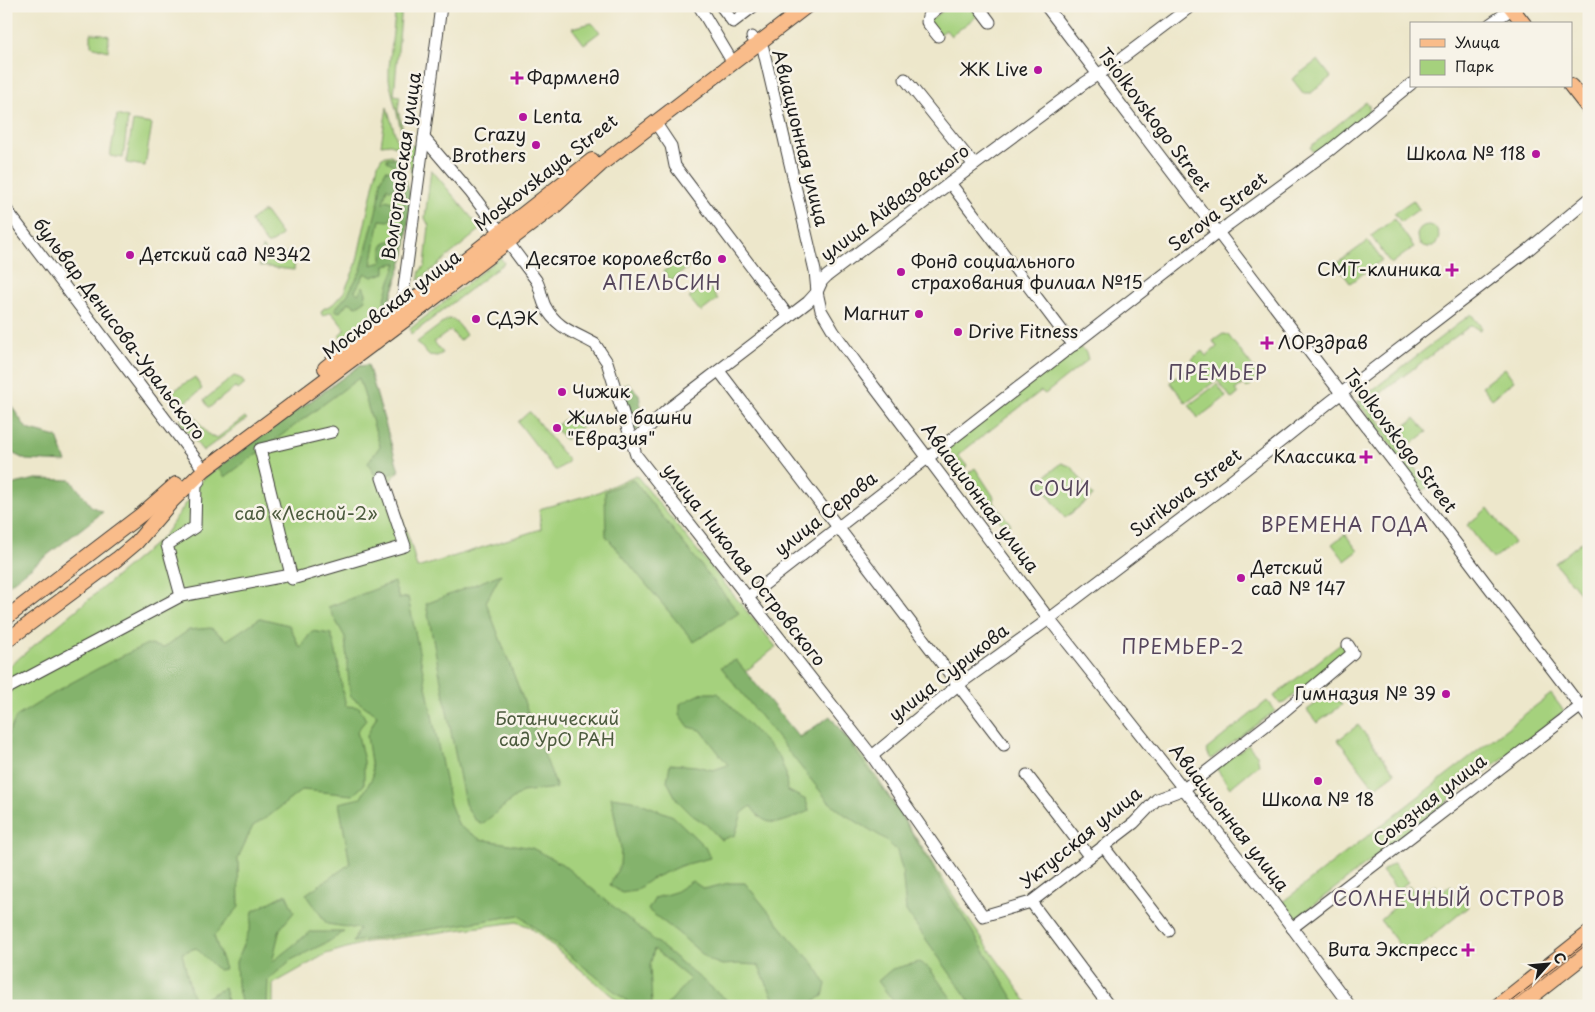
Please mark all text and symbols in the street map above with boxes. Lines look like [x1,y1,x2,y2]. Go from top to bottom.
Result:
legend [1410,22,1572,88]
text: Улица [1455,30,1500,53]
street label: Tsiolkovskogo Street [1092,41,1218,197]
street label: Авиационная улица [766,46,837,230]
text: Парк [1455,54,1494,77]
place label: ЖК Live [959,55,1028,82]
place label: Фармленд [527,63,620,90]
marker: ЖК Live [1032,64,1044,76]
street label: Волгоградская улица [374,69,427,262]
marker: Фармленд [511,72,523,84]
place label: Lenta [533,102,583,129]
street label: Moskovskaya Street [467,107,623,237]
marker: Lenta [517,111,529,123]
place label: Crazy Brothers [451,120,526,168]
street label: улица Айвазовского [814,137,974,267]
marker: Crazy Brothers [530,139,542,151]
place label: Школа № 118 [1406,139,1526,166]
marker: Школа № 118 [1530,148,1542,160]
street label: Serova Street [1162,165,1272,257]
street label: бульвар Денисова-Уральского [28,211,213,445]
place label: Детский сад №342 [139,240,311,267]
street label: Московская улица [316,242,467,365]
place label: Десятое королевство [526,244,712,271]
place label: Фонд социального страхования филиал №15 [911,247,1143,295]
marker: Детский сад №342 [124,249,136,261]
marker: Десятое королевство [716,253,728,265]
place label: СМТ-клиника [1317,255,1442,282]
marker: СМТ-клиника [1445,263,1459,277]
marker: Фонд социального страхования филиал №15 [895,266,907,278]
district label: АПЕЛЬСИН [602,268,722,296]
place label: Магнит [843,299,910,326]
place label: СДЭК [486,304,539,331]
marker: Магнит [913,308,925,320]
marker: СДЭК [470,313,482,325]
place label: Drive Fitness [968,317,1078,344]
marker: Drive Fitness [952,326,964,338]
place label: ЛОРздрав [1278,328,1368,355]
marker: ЛОРздрав [1260,336,1274,350]
district label: ПРЕМЬЕР [1168,358,1268,386]
street label: Tsiolkovskogo Street [1338,362,1464,518]
place label: Чижик [572,377,630,404]
marker: Чижик [556,386,568,398]
place label: Жилые башни "Евразия" [567,403,692,451]
street label: Авиационная улица [916,417,1047,578]
marker: Жилые башни "Евразия" [551,422,563,434]
street label: Surikova Street [1124,441,1247,543]
place label: Классика [1273,442,1357,469]
marker: Классика [1360,451,1372,463]
street label: улица Николая Островского [657,457,833,671]
street label: улица Серова [768,463,883,562]
district label: СОЧИ [1029,474,1091,502]
park label: сад «Лесной-2» [234,499,378,526]
district label: ВРЕМЕНА ГОДА [1261,510,1429,538]
place label: Детский сад № 147 [1250,553,1345,601]
marker: Детский сад № 147 [1235,572,1247,584]
street label: улица Сурикова [882,616,1014,727]
district label: ПРЕМЬЕР-2 [1121,632,1245,660]
place label: Гимназия № 39 [1295,679,1436,706]
marker: Гимназия № 39 [1440,688,1452,700]
park label: Ботанический сад УрО РАН [495,704,619,752]
street label: Авиационная улица [1164,737,1297,897]
street label: Союзная улица [1367,746,1492,853]
marker: Школа № 18 [1312,775,1324,787]
street label: Уктусская улица [1013,779,1147,894]
place label: Школа № 18 [1261,785,1375,812]
district label: СОЛНЕЧНЫЙ ОСТРОВ [1333,884,1565,912]
place label: Вита Экспресс [1327,935,1458,962]
north arrow [1522,940,1572,990]
marker: Вита Экспресс [1462,944,1474,956]
text: С [1548,948,1572,967]

